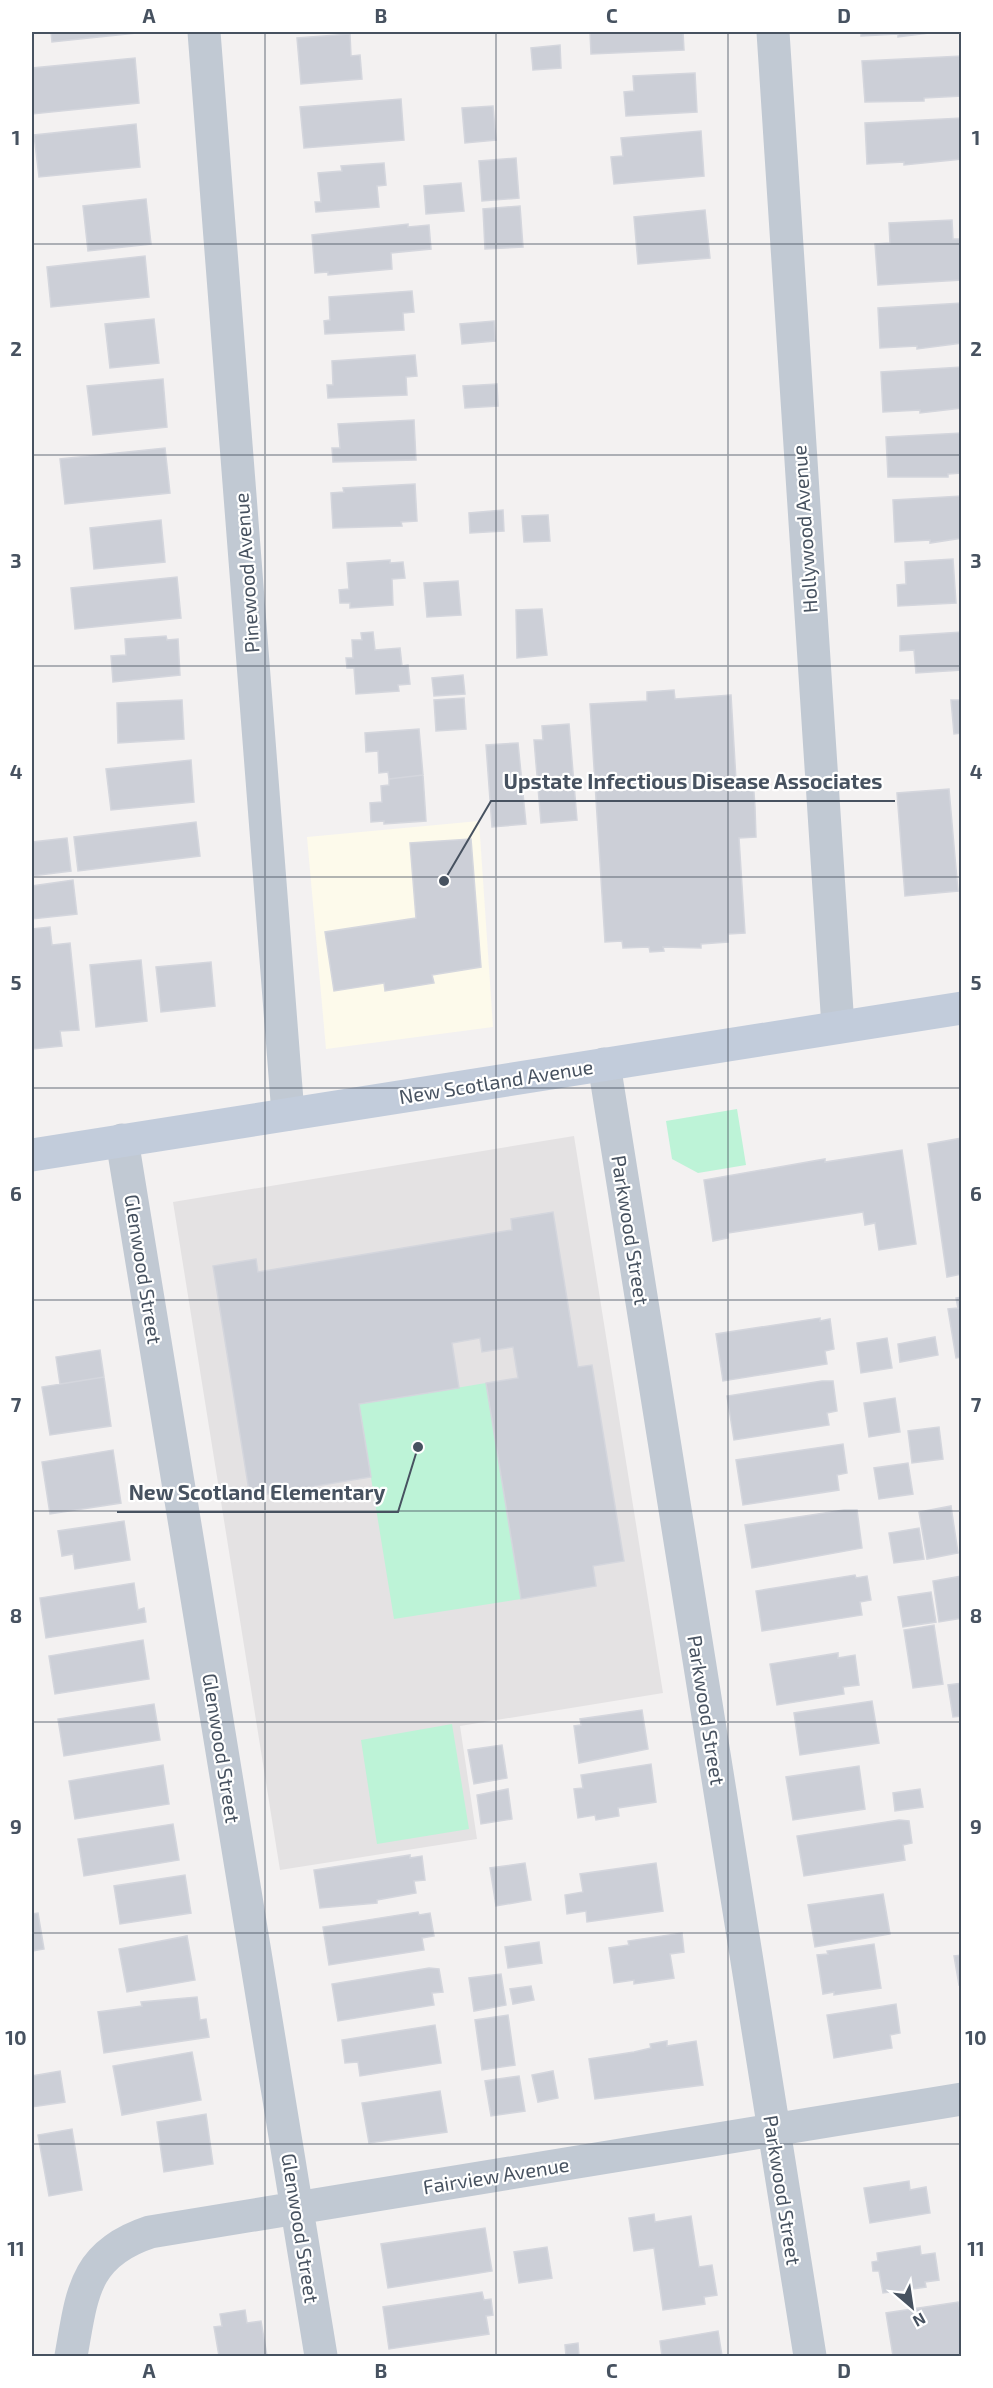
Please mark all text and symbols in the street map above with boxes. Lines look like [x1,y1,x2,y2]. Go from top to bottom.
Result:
text: A [142,3,156,27]
text: B [375,3,387,27]
text: C [606,3,618,27]
text: D [837,3,851,27]
text: 1 [12,125,20,149]
text: 1 [972,125,980,149]
text: 2 [10,336,22,360]
text: 2 [970,336,982,360]
street label: Hollywood Avenue [786,444,822,614]
street label: Pinewood Avenue [228,492,264,654]
text: 3 [10,548,22,572]
text: 3 [970,548,982,572]
text: 4 [10,759,23,783]
text: 4 [970,759,983,783]
callout: Upstate Infectious Disease Associates [491,762,895,801]
text: Upstate Infectious Disease Associates [504,768,882,793]
text: 5 [10,970,22,994]
text: 5 [970,970,982,994]
street label: New Scotland Avenue [397,1054,595,1108]
street label: Parkwood Street [607,1153,655,1307]
text: 6 [10,1181,22,1205]
text: 6 [970,1181,982,1205]
street label: Glenwood Street [120,1192,168,1346]
text: 7 [11,1392,22,1416]
text: 7 [971,1392,982,1416]
callout: New Scotland Elementary [117,1473,398,1512]
text: New Scotland Elementary [129,1479,385,1505]
text: 8 [10,1603,22,1627]
text: 8 [970,1603,982,1627]
street label: Parkwood Street [683,1633,731,1787]
street label: Glenwood Street [198,1671,246,1825]
text: 9 [10,1814,22,1838]
text: 9 [970,1814,982,1838]
text: 10 [5,2025,27,2049]
text: 10 [965,2025,987,2049]
street label: Parkwood Street [759,2113,807,2267]
street label: Glenwood Street [277,2151,325,2305]
street label: Fairview Avenue [421,2152,571,2198]
text: 11 [7,2236,25,2260]
text: 11 [967,2236,985,2260]
north arrow [882,2277,942,2337]
text: N [910,2309,929,2332]
text: A [142,2358,156,2382]
text: B [375,2358,387,2382]
text: C [606,2358,618,2382]
text: D [837,2358,851,2382]

